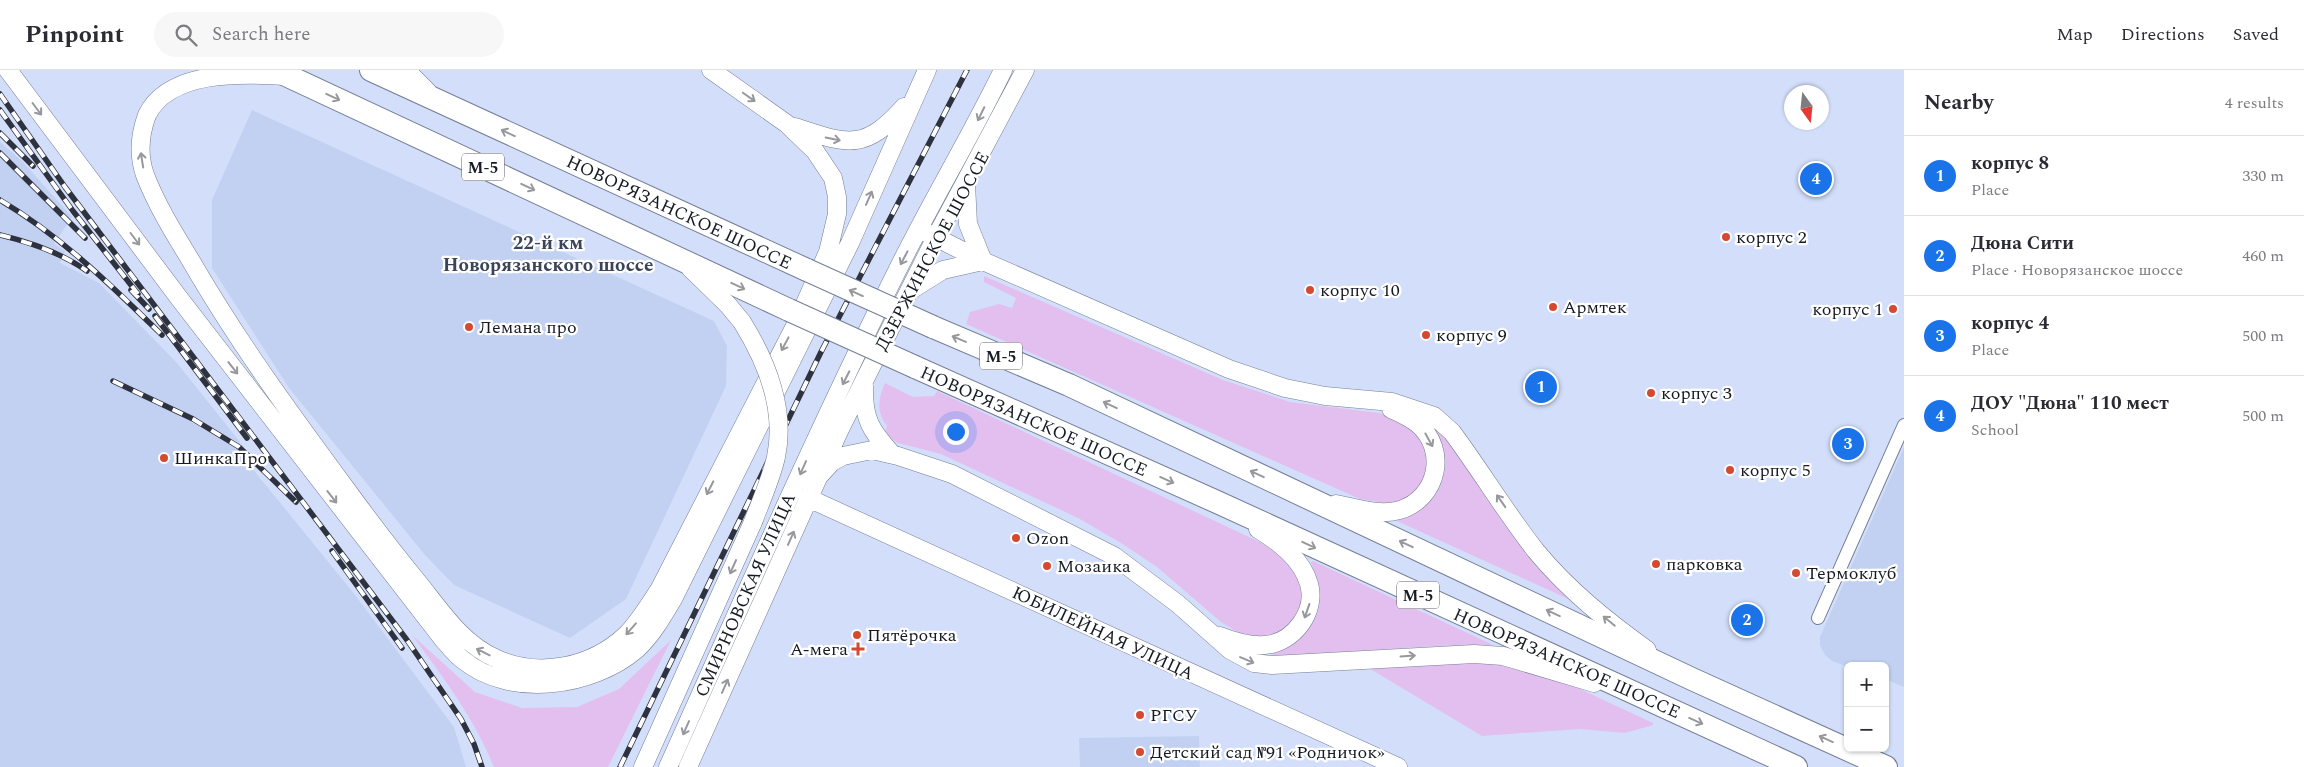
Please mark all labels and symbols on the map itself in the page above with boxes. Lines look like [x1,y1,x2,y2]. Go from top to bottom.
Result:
north arrow [1784,85,1829,130]
one-way arrow [742,92,756,102]
one-way arrow [325,93,340,102]
one-way arrow [32,102,43,115]
one-way arrow [976,106,985,121]
one-way arrow [501,128,516,138]
one-way arrow [825,135,841,145]
street label: ДЗЕРЖИНСКОЕ ШОССЕ [868,147,997,356]
street label: НОВОРЯЗАНСКОЕ ШОССЕ [561,148,796,277]
one-way arrow [137,152,147,168]
road number: М-5 [462,154,504,180]
pin: 4 [1800,160,1832,198]
one-way arrow [520,183,535,193]
one-way arrow [865,191,875,206]
place label: корпус 2 [1736,224,1807,251]
district label: 22-й км Новорязанского шоссе [443,229,653,280]
marker: корпус 2 [1720,231,1732,243]
one-way arrow [130,232,140,246]
one-way arrow [899,250,909,265]
place label: корпус 10 [1320,277,1400,304]
one-way arrow [730,281,745,291]
marker: корпус 10 [1304,284,1316,296]
one-way arrow [849,287,864,297]
place label: Армтек [1563,294,1627,321]
place label: корпус 1 [1812,296,1883,323]
marker: Армтек [1547,301,1559,313]
marker: корпус 1 [1887,303,1899,315]
place label: Лемана про [479,314,577,341]
marker: Лемана про [463,321,475,333]
place label: корпус 9 [1436,322,1507,349]
marker: корпус 9 [1420,329,1432,341]
one-way arrow [952,333,967,343]
one-way arrow [780,336,789,351]
road number: М-5 [980,342,1022,370]
street label: НОВОРЯЗАНСКОЕ ШОССЕ [916,359,1152,484]
one-way arrow [228,361,239,374]
pin: 1 [1525,368,1557,406]
one-way arrow [841,370,850,385]
place label: корпус 3 [1661,380,1732,407]
marker: корпус 3 [1645,387,1657,399]
one-way arrow [1103,399,1118,409]
your location [943,419,969,445]
pin: 3 [1832,425,1864,463]
one-way arrow [1424,433,1434,448]
place label: ШинкаПро [174,445,267,472]
marker: ШинкаПро [158,452,170,464]
place label: корпус 5 [1740,457,1811,484]
one-way arrow [797,460,807,475]
marker: корпус 5 [1724,464,1736,476]
one-way arrow [1250,469,1265,478]
one-way arrow [1159,476,1174,485]
one-way arrow [705,480,714,495]
street label: СМИРНОВСКАЯ УЛИЦА [688,489,803,702]
one-way arrow [327,490,338,503]
one-way arrow [1496,494,1506,508]
place label: Ozon [1026,525,1069,552]
one-way arrow [786,531,796,546]
marker: Ozon [1010,532,1022,544]
one-way arrow [1399,539,1414,548]
one-way arrow [1301,540,1316,550]
place label: парковка [1666,551,1743,578]
place label: Мозаика [1057,553,1131,580]
marker: парковка [1650,558,1662,570]
one-way arrow [728,559,738,574]
marker: Мозаика [1041,560,1053,572]
place label: Термоклуб [1806,560,1896,587]
marker: Термоклуб [1790,567,1802,579]
street label: ЮБИЛЕЙНАЯ УЛИЦА [1007,579,1198,688]
road number: М-5 [1397,582,1439,608]
street label: НОВОРЯЗАНСКОЕ ШОССЕ [1449,601,1685,726]
pin: 2 [1731,601,1763,639]
one-way arrow [1302,602,1311,618]
one-way arrow [1546,608,1561,618]
one-way arrow [1603,616,1616,627]
one-way arrow [626,622,637,635]
place label: Пятёрочка [867,622,957,649]
marker: Пятёрочка [851,629,863,641]
place label: А-мега [790,636,848,663]
marker: А-мега [852,643,864,655]
one-way arrow [476,647,491,656]
one-way arrow [1400,651,1416,660]
one-way arrow [1239,655,1254,665]
one-way arrow [721,679,730,694]
place label: РГСУ [1150,702,1198,729]
marker: РГСУ [1134,709,1146,721]
one-way arrow [1688,717,1703,727]
one-way arrow [680,720,690,735]
one-way arrow [1819,734,1834,744]
place label: Детский сад №91 «Родничок» [1150,739,1385,766]
marker: Детский сад №91 «Родничок» [1134,746,1146,758]

